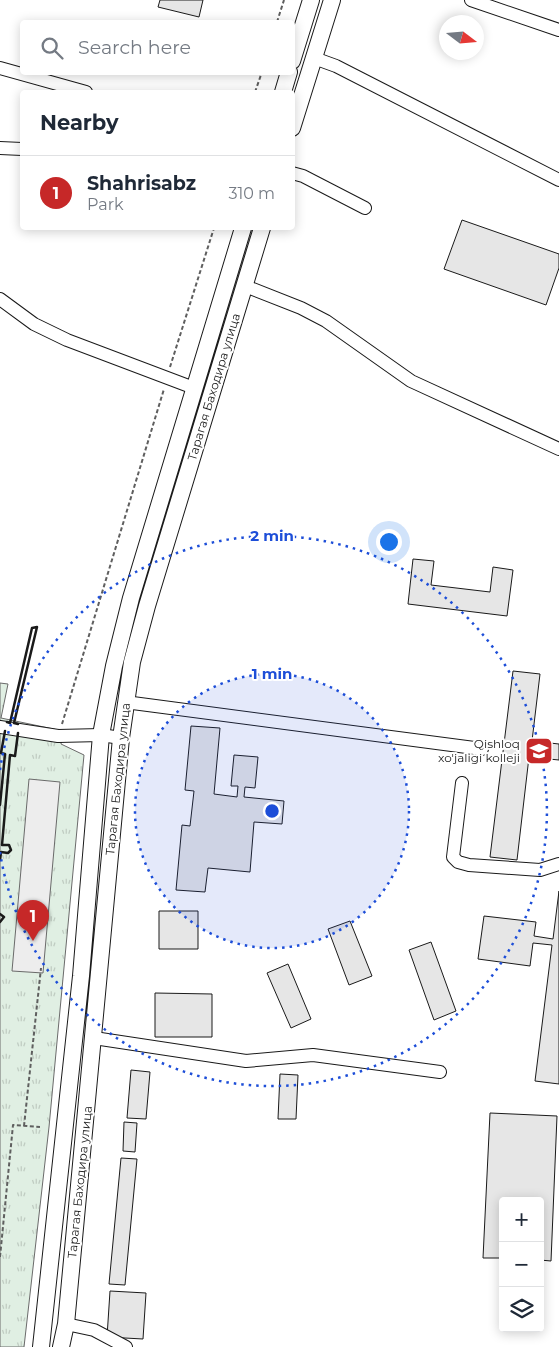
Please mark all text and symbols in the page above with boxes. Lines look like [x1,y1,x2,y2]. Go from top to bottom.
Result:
north arrow [439,15,484,60]
search box [20,20,295,75]
icon: search [38,34,66,62]
text: Search here [78,36,191,59]
text: Nearby [40,110,119,135]
text: Shahrisabz [87,172,196,195]
text: 1 [53,184,59,203]
text: 310 m [228,184,275,203]
text: Park [87,195,124,214]
street label: Тарагая Баходира улица [184,311,243,462]
text: 2 min [250,526,294,545]
your location [376,529,402,555]
text: 1 min [252,664,292,683]
street label: Тарагая Баходира улица [102,702,133,856]
place label: Qishloq xo'jaligi kolleji [438,736,520,765]
school or university icon: Qishloq xo'jaligi kolleji [524,736,554,766]
centre of rings [263,802,281,820]
pin: 1 [17,900,49,941]
street label: Тарагая Баходира улица [64,1105,95,1259]
map controls [499,1197,544,1332]
button: + [499,1197,544,1242]
button: − [499,1242,544,1287]
button: layers [499,1287,544,1332]

